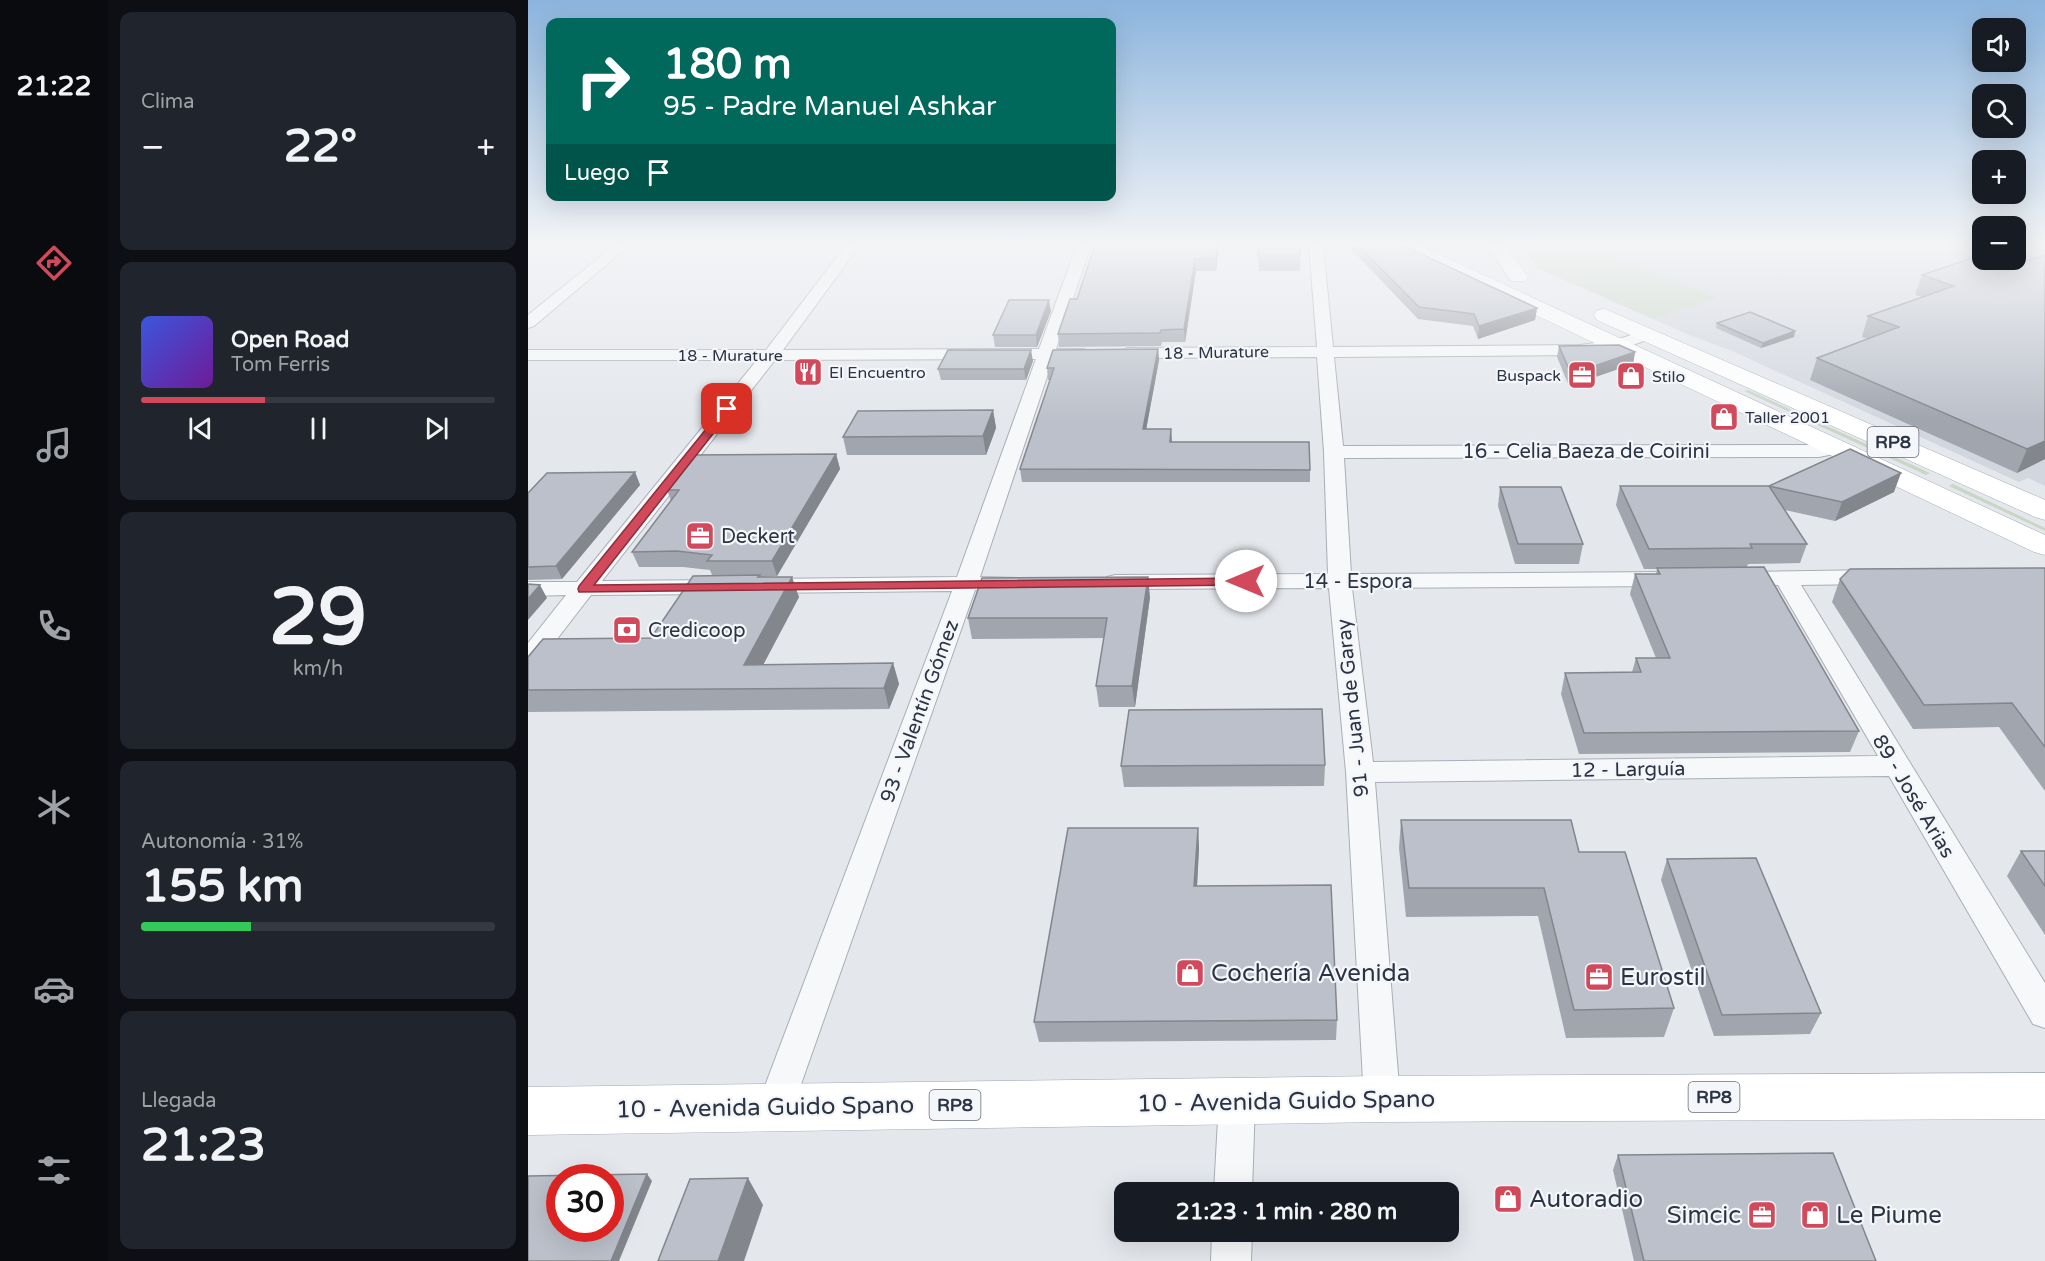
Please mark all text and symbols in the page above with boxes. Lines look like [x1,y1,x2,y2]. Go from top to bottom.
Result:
map controls [1972,18,2026,270]
button: sound [1972,18,2026,72]
text: 180 m [663,39,792,90]
icon: right [564,42,642,120]
text: 21:22 [17,70,91,103]
button: search [1972,84,2026,138]
text: Clima [141,90,194,114]
text: 95 - Padre Manuel Ashkar [663,90,996,123]
text: 22° [284,120,357,174]
text: − [141,128,165,167]
text: + [476,128,495,167]
button: + [1972,150,2026,204]
icon: arrive [642,156,675,189]
text: Luego [564,160,630,186]
button: − [1972,216,2026,270]
icon: directions [33,242,75,284]
text: Open Road [231,327,349,353]
street label: 18 - Murature [1163,342,1269,364]
street label: 18 - Murature [677,346,783,366]
text: Tom Ferris [231,353,330,377]
restaurant icon: El Encuentro [792,356,824,388]
office icon: Buspack [1566,359,1598,391]
shop icon: Stilo [1615,360,1647,392]
place label: El Encuentro [829,363,926,383]
place label: Buspack [1496,366,1561,386]
place label: Stilo [1652,367,1685,387]
pin [701,383,752,434]
icon: arrive [710,392,743,425]
shop icon: Taller 2001 [1708,401,1740,433]
place label: Taller 2001 [1745,408,1830,428]
icon: previous [184,412,217,445]
icon: pause [302,412,335,445]
icon: next [420,412,453,445]
icon: music [33,424,75,466]
road number: RP8 [1868,427,1918,457]
street label: 16 - Celia Baeza de Coirini [1462,440,1710,464]
office icon: Deckert [684,520,716,552]
place label: Deckert [721,525,795,549]
position arrow [1214,549,1278,613]
street label: 14 - Espora [1303,570,1413,594]
text: 29 [269,571,367,665]
icon: phone [33,605,75,647]
bank icon: Credicoop [611,614,643,646]
street label: 93 - Valentín Gómez [876,617,964,806]
street label: 91 - Juan de Garay [1332,617,1374,798]
place label: Credicoop [648,619,746,643]
text: km/h [293,657,343,681]
street label: 89 - José Arias [1867,731,1959,863]
street label: 12 - Larguía [1570,757,1686,783]
icon: climate [33,786,75,828]
text: Autonomía · 31% [141,830,303,854]
text: 155 km [141,860,303,914]
shop icon: Cochería Avenida [1174,957,1206,989]
place label: Cochería Avenida [1211,959,1410,988]
office icon: Eurostil [1583,961,1615,993]
place label: Eurostil [1620,963,1706,992]
icon: car [33,968,75,1010]
road number: RP8 [1688,1082,1740,1112]
street label: 10 - Avenida Guido Spano [1137,1084,1435,1119]
text: Llegada [141,1089,217,1113]
street label: 10 - Avenida Guido Spano [616,1090,914,1125]
road number: RP8 [930,1090,980,1120]
text: 21:23 [141,1119,266,1173]
icon: filters [33,1149,75,1191]
speed limit sign: 30 [546,1164,624,1242]
shop icon: Autoradio [1492,1183,1524,1215]
place label: Autoradio [1529,1185,1643,1214]
text: 21:23 · 1 min · 280 m [1176,1199,1397,1225]
office icon: Simcic [1746,1199,1778,1231]
shop icon: Le Piume [1799,1199,1831,1231]
place label: Simcic [1667,1201,1741,1230]
place label: Le Piume [1836,1201,1942,1230]

